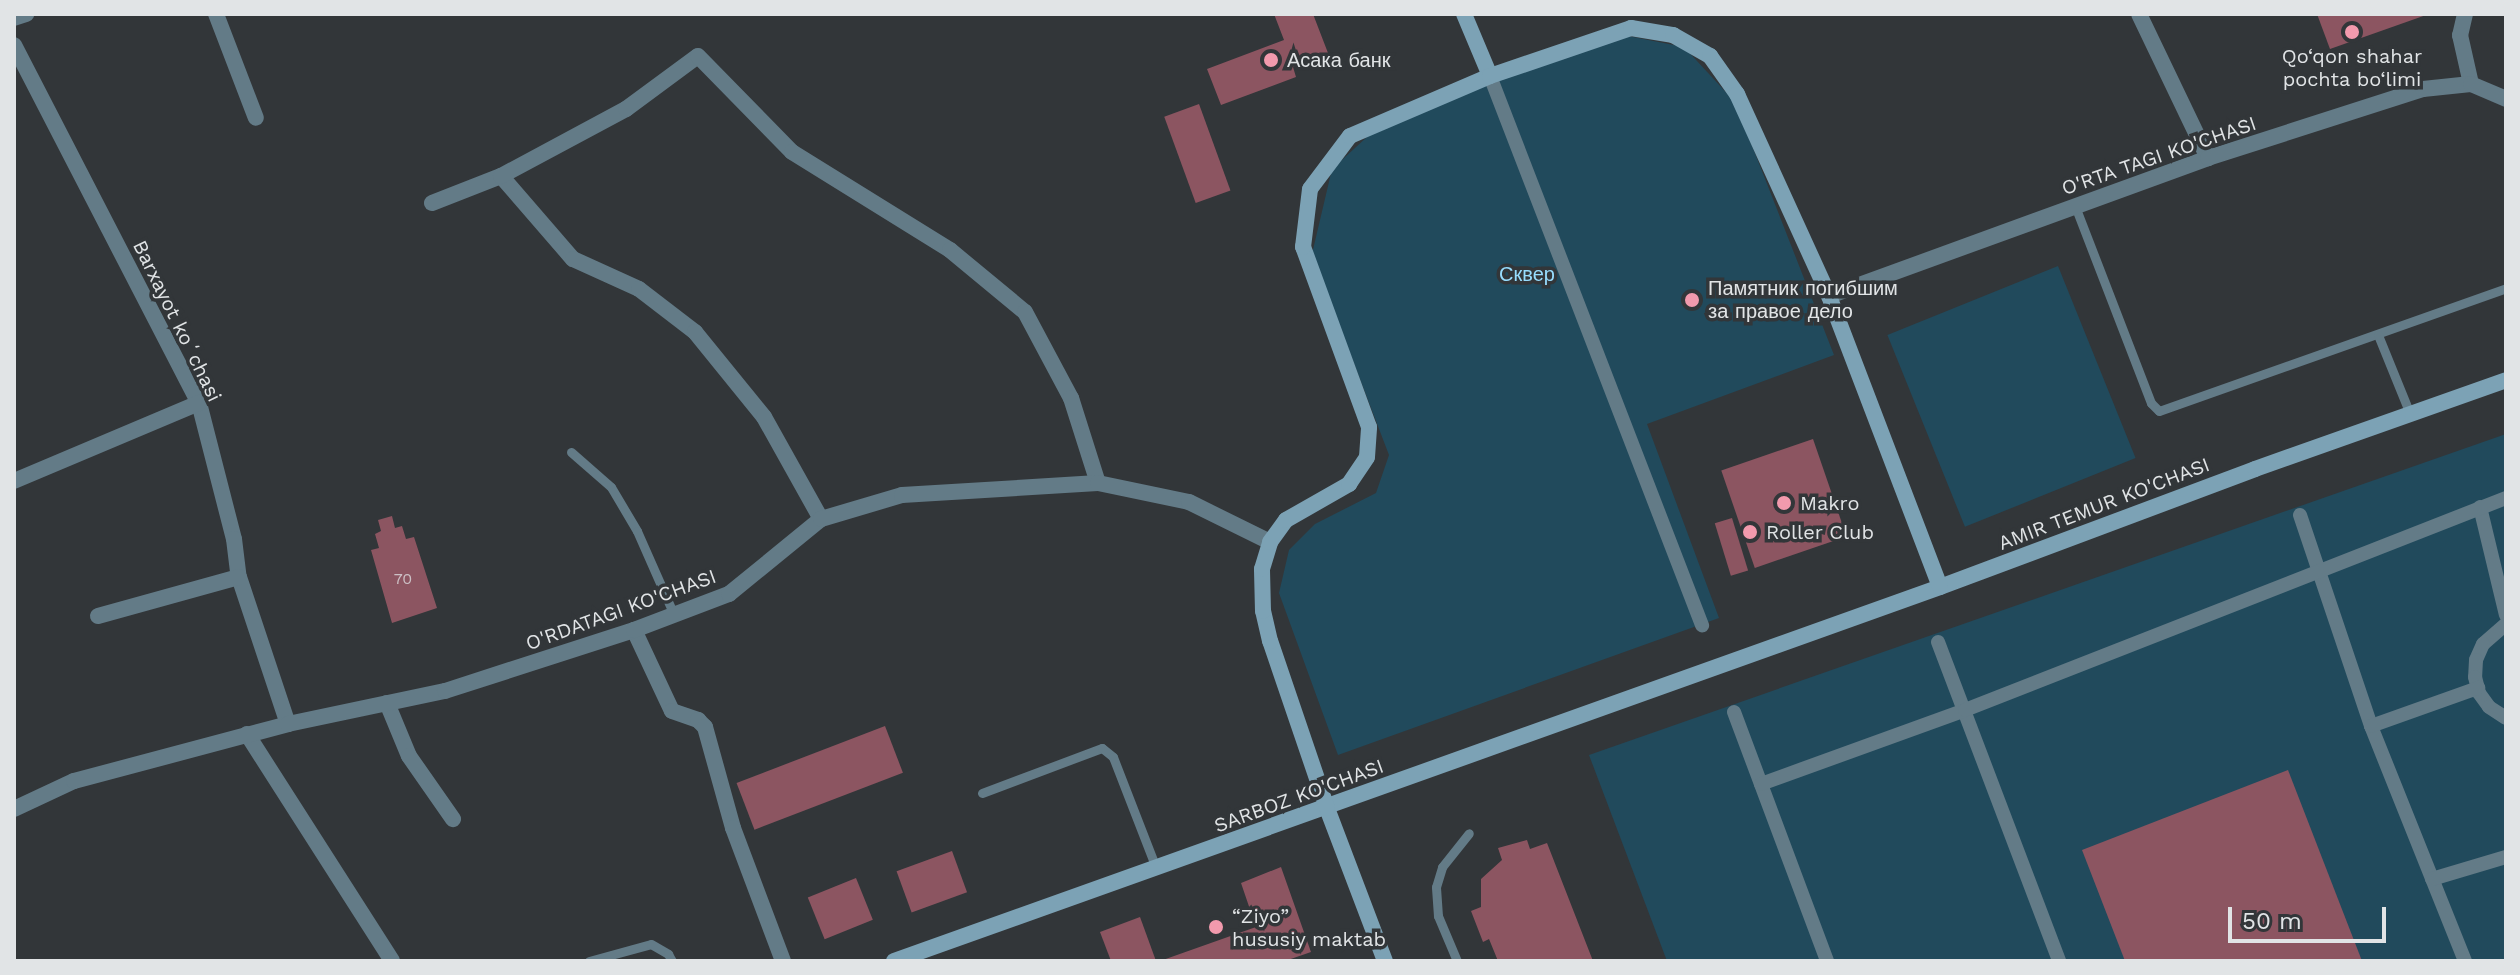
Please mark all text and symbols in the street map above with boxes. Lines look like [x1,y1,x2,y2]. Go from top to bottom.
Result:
marker: Qo‘qon shahar pochta bo‘limi [2343,23,2361,41]
place label: Qo‘qon shahar pochta bo‘limi [2282,44,2422,91]
place label: Асака банк [1287,48,1391,72]
marker: Асака банк [1262,51,1280,69]
street label: O'RTA TAGI KO'CHASI [2058,111,2260,201]
street label: Barxayot koʻchasi [127,236,227,406]
park label: Сквер [1499,262,1555,286]
place label: Памятник погибшим за правое дело [1708,276,1898,323]
marker: Памятник погибшим за правое дело [1683,291,1701,309]
street label: AMIR TEMUR KO'CHASI [1995,453,2213,555]
place label: Makro [1800,491,1859,515]
marker: Makro [1775,494,1793,512]
place label: Roller Club [1766,520,1874,544]
marker: Roller Club [1741,523,1759,541]
street label: O'RDATAGI KO'CHASI [522,564,720,656]
house number: 70 [394,569,412,589]
street label: SARBOZ KO'CHASI [1211,754,1387,838]
scale bar [2232,891,2390,941]
place label: “Ziyo” hususiy maktab [1232,904,1387,951]
text: 50 m [2242,907,2302,935]
marker: “Ziyo” hususiy maktab [1207,918,1225,936]

